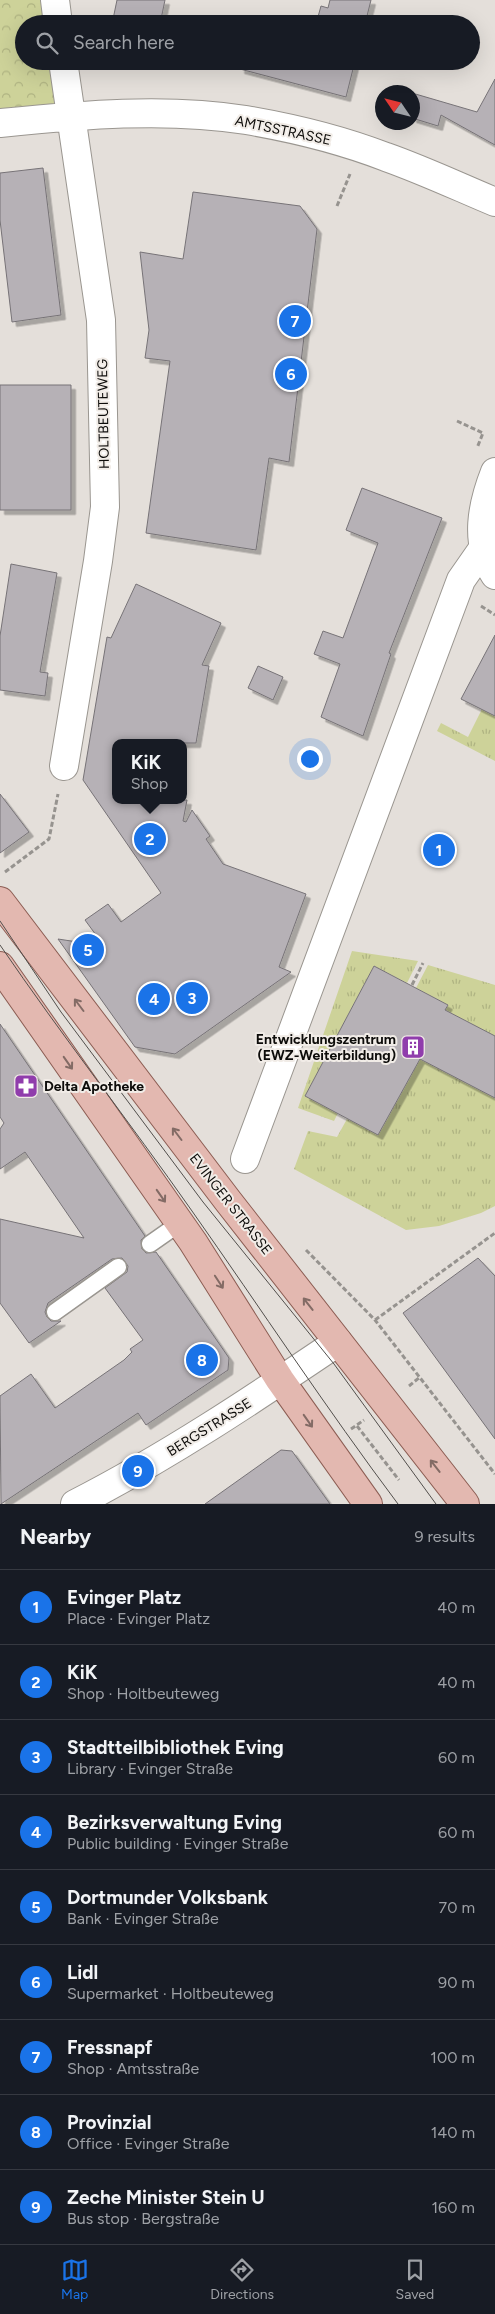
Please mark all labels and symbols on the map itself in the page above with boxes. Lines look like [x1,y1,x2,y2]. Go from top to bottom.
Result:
north arrow [375,85,420,130]
street label: AMTSSTRASSE [233,112,332,149]
pin: 7 [279,302,311,340]
pin: 6 [275,355,307,393]
street label: HOLTBEUTEWEG [94,358,113,469]
your location [297,746,323,772]
pin: 2 [134,820,166,858]
pin: 1 [423,831,455,869]
pin: 5 [72,931,104,969]
pin: 3 [176,979,208,1017]
pin: 4 [138,980,170,1018]
one-way arrow [73,999,84,1012]
place label: Entwicklungszentrum (EWZ-Weiterbildung) [256,1031,396,1064]
building icon: Entwicklungszentrum (EWZ-Weiterbildung) [400,1034,426,1060]
one-way arrow [63,1056,73,1070]
pharmacy icon: Delta Apotheke [13,1073,39,1099]
place label: Delta Apotheke [44,1078,144,1095]
one-way arrow [172,1127,182,1141]
street label: EVINGER STRASSE [186,1150,275,1258]
one-way arrow [156,1189,166,1203]
one-way arrow [215,1275,225,1289]
one-way arrow [302,1297,313,1310]
pin: 8 [186,1341,218,1379]
street label: BERGSTRASSE [164,1395,255,1460]
one-way arrow [303,1413,313,1427]
pin: 9 [122,1452,154,1490]
one-way arrow [430,1460,441,1473]

